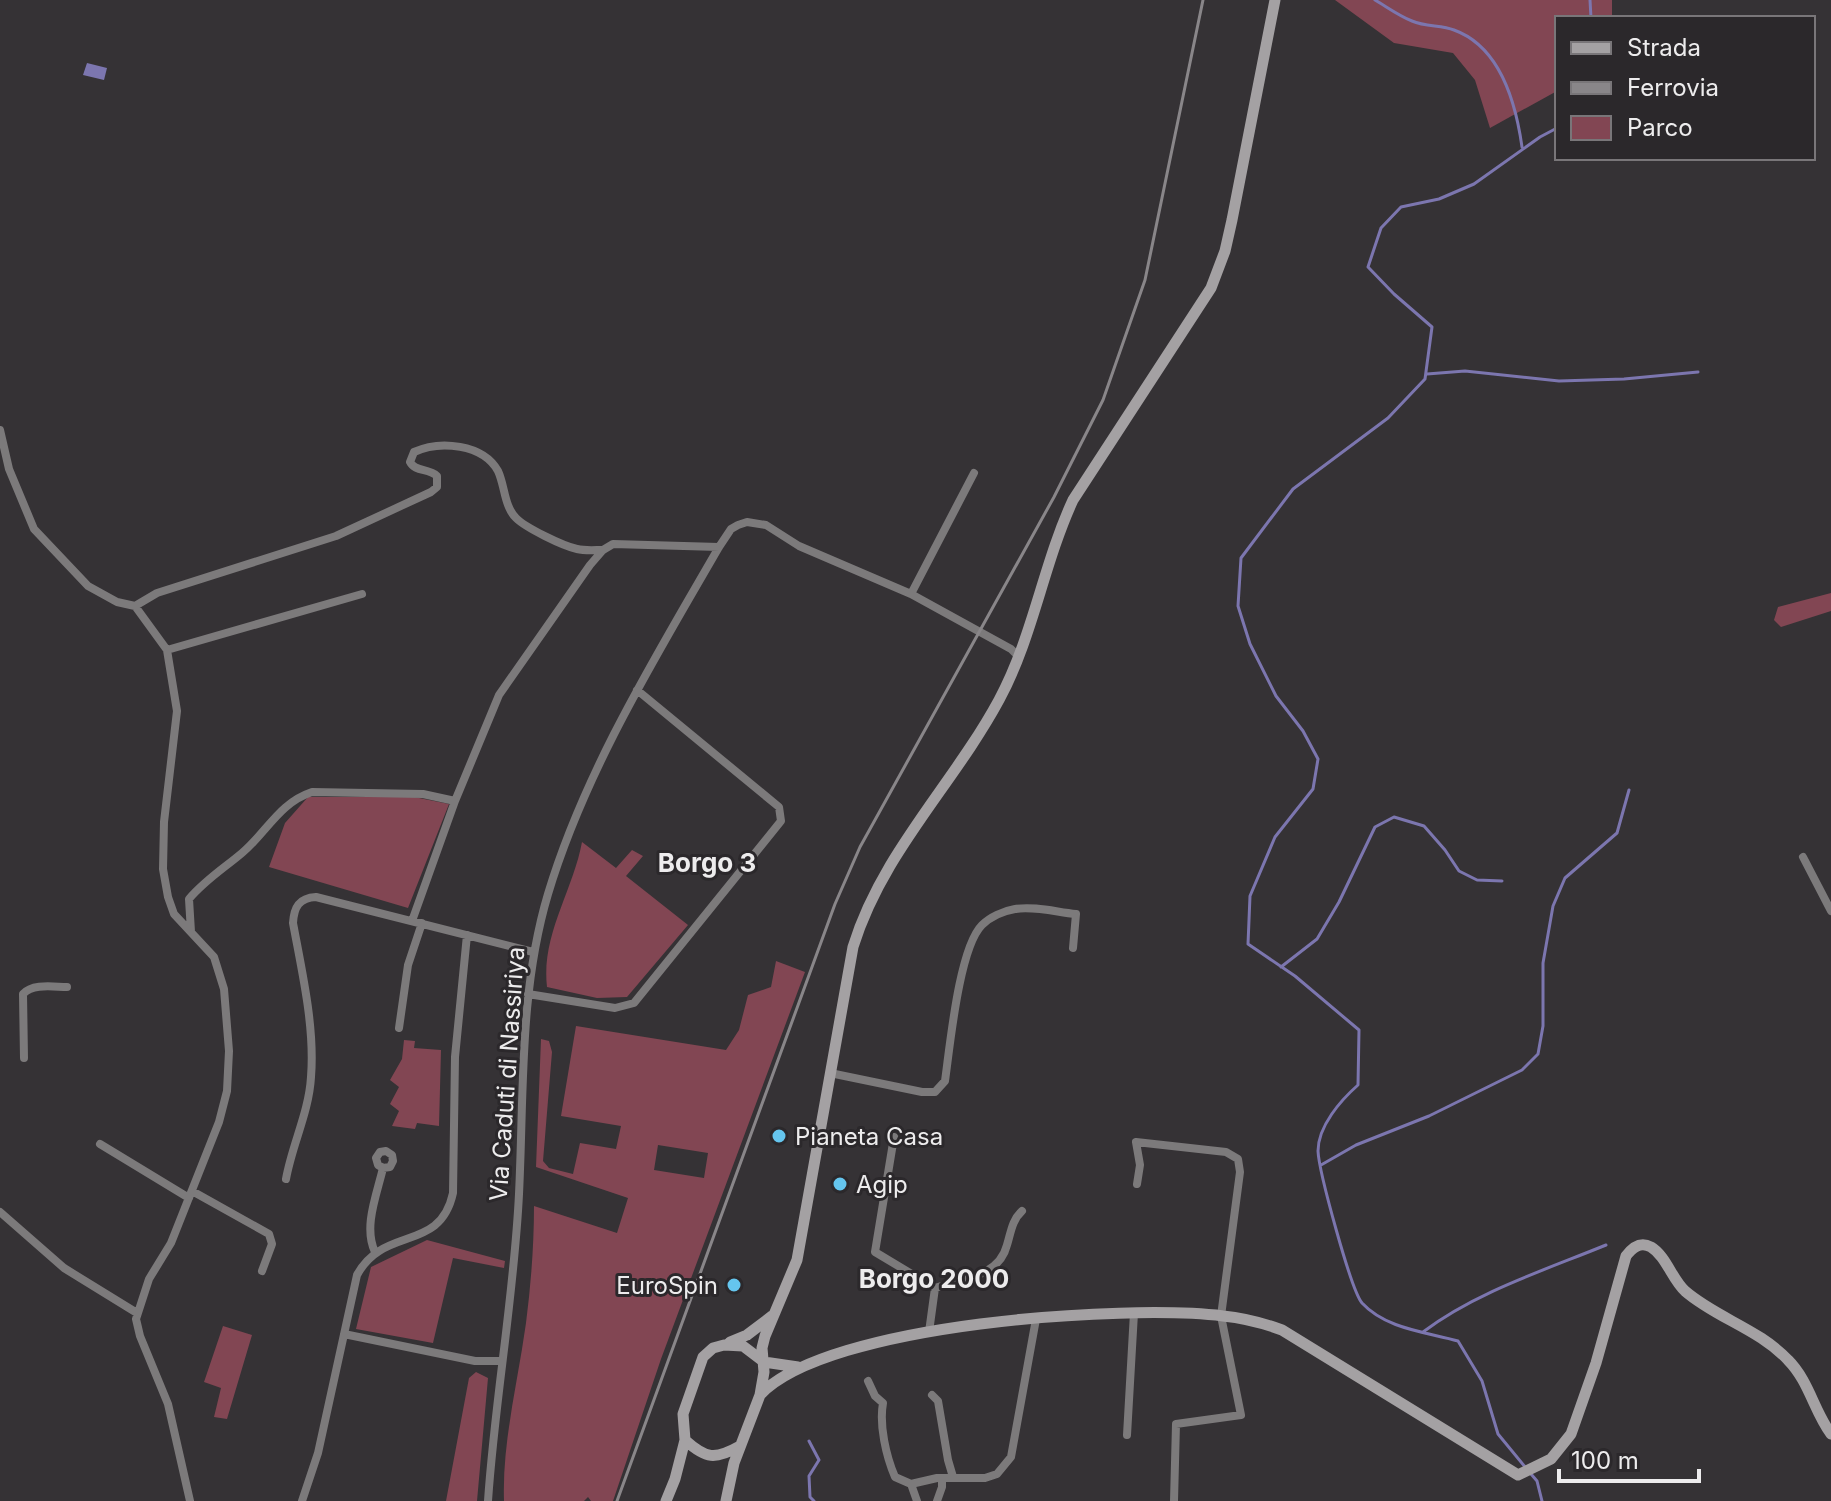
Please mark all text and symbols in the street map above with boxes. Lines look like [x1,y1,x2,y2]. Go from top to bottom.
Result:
legend [1555,16,1815,160]
text: Strada [1627,33,1701,62]
text: Ferrovia [1627,73,1719,102]
text: Parco [1627,113,1693,142]
district label: Borgo 3 [658,847,756,878]
street label: Via Caduti di Nassiriya [484,946,530,1202]
place label: Pianeta Casa [795,1122,943,1151]
marker: Pianeta Casa [770,1127,788,1145]
place label: Agip [856,1170,908,1199]
marker: Agip [831,1175,849,1193]
district label: Borgo 2000 [859,1263,1009,1294]
place label: EuroSpin [616,1271,718,1300]
marker: EuroSpin [725,1276,743,1294]
scale bar [1559,1433,1699,1483]
text: 100 m [1571,1446,1639,1475]

